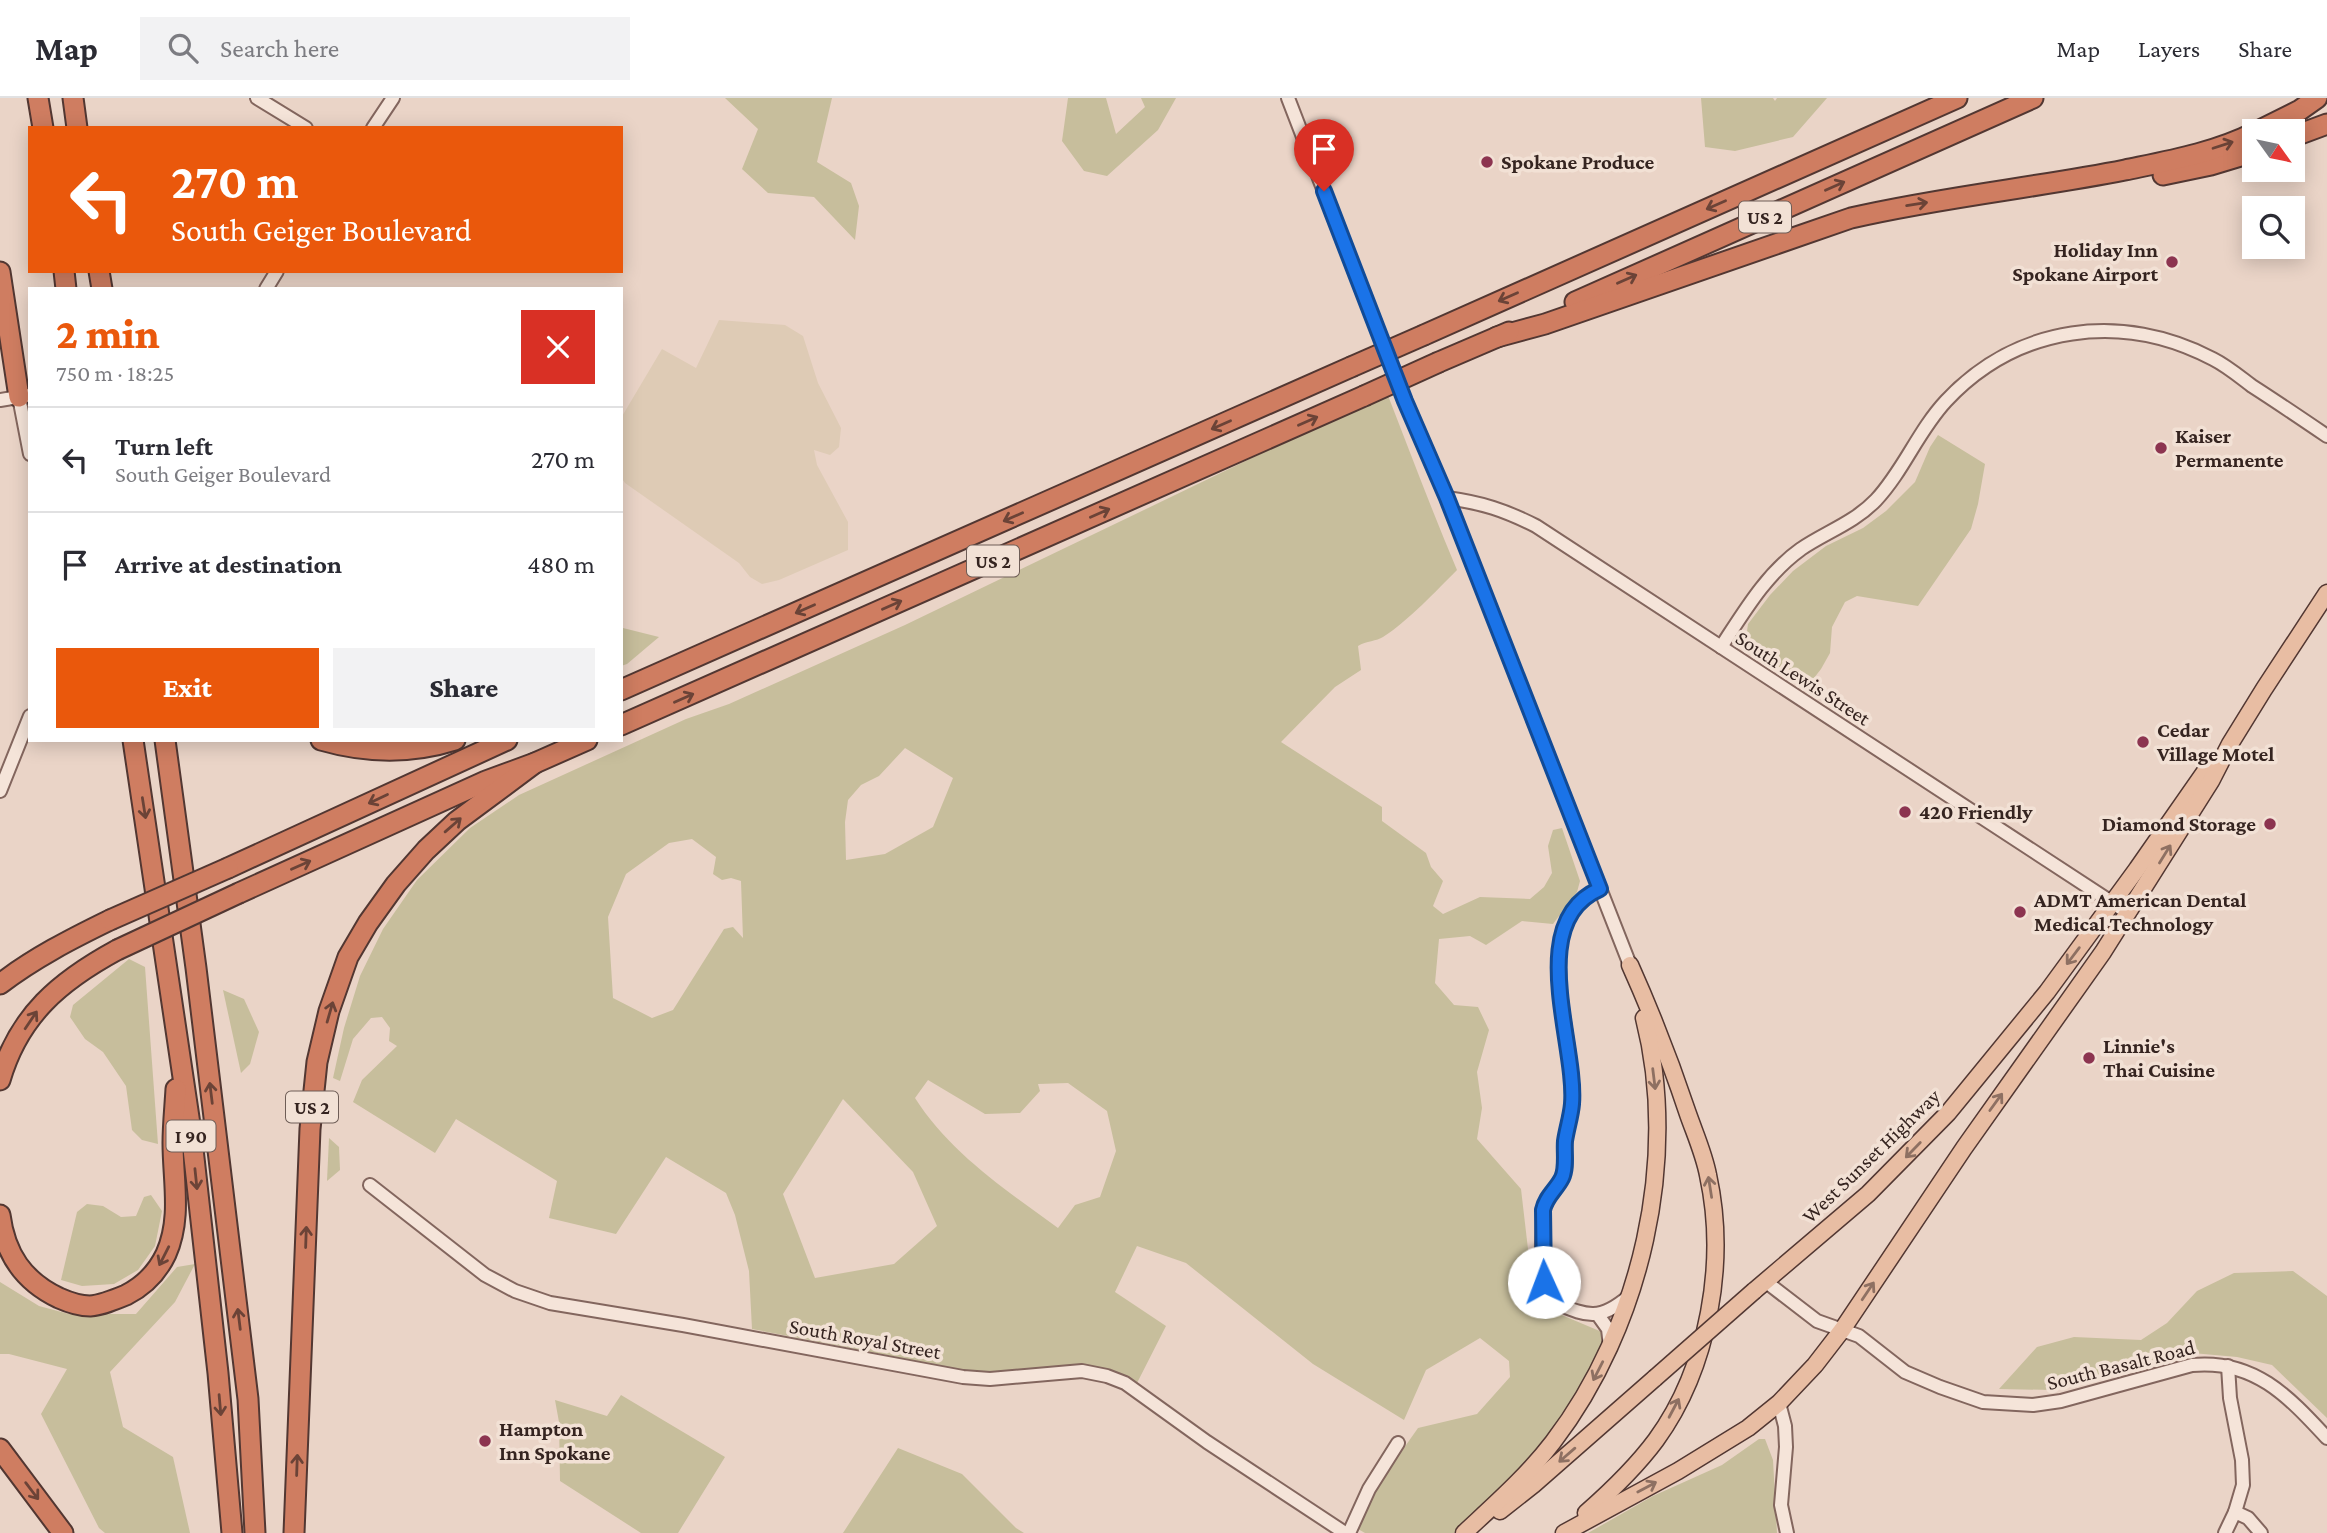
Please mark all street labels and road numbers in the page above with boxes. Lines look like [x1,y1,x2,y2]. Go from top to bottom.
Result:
road number: US 2 [1739,202,1791,232]
road number: US 2 [967,545,1019,576]
street label: South Lewis Street [1731,626,1876,731]
street label: West Sunset Highway [1797,1084,1945,1228]
road number: US 2 [286,1091,338,1122]
road number: I 90 [166,1120,216,1152]
street label: South Royal Street [787,1314,944,1364]
street label: South Basalt Road [2044,1335,2198,1395]

